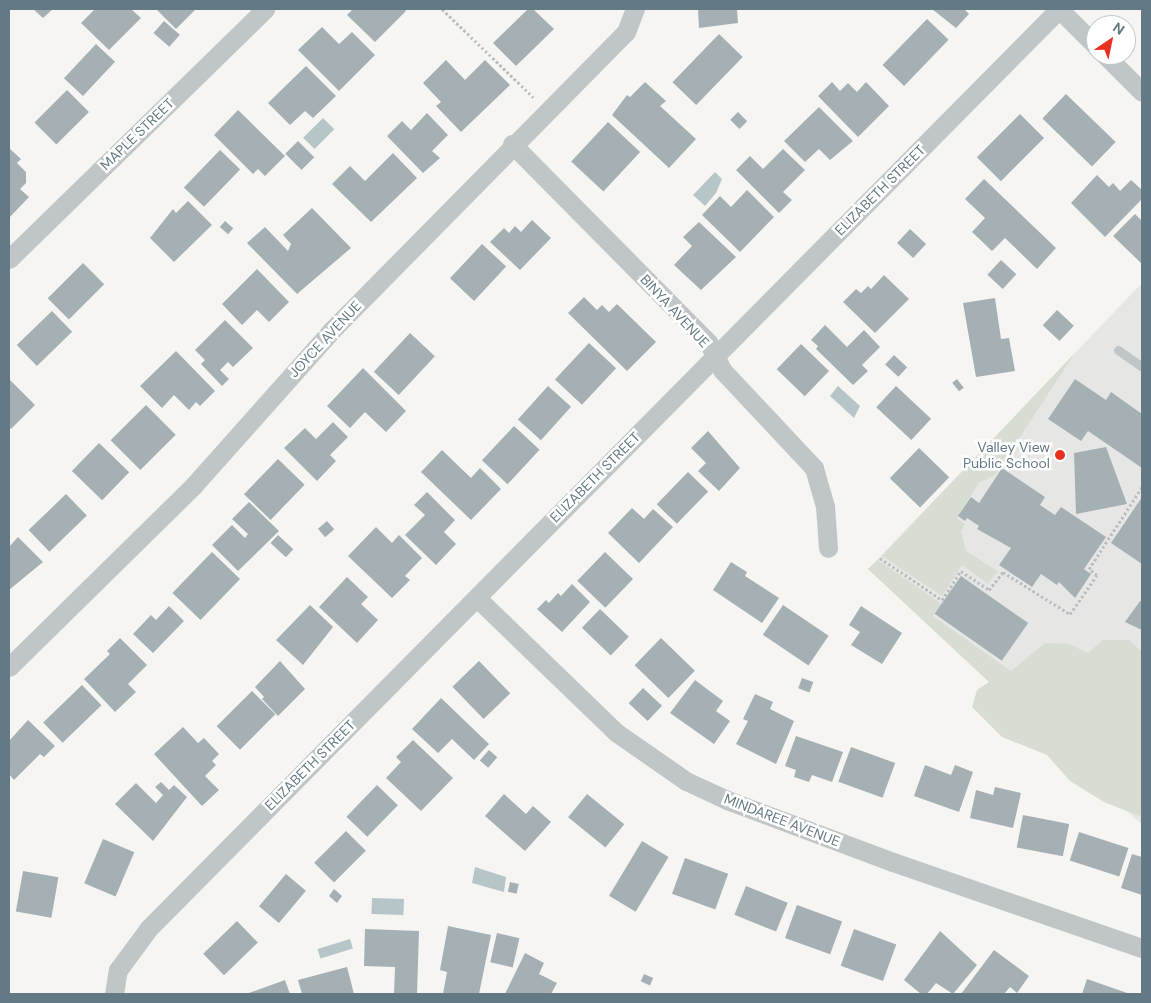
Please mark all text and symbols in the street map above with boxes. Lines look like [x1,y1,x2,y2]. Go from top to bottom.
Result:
north arrow [1086,15,1136,65]
text: N [1110,18,1128,39]
street label: MAPLE STREET [97,95,177,173]
street label: ELIZABETH STREET [831,141,929,239]
street label: BINYA AVENUE [637,271,713,351]
street label: JOYCE AVENUE [285,297,365,381]
street label: ELIZABETH STREET [546,428,644,526]
place label: Valley View Public School [963,439,1050,472]
marker: Valley View Public School [1054,449,1066,461]
street label: ELIZABETH STREET [261,716,359,814]
street label: MINDAREE AVENUE [722,790,842,850]

